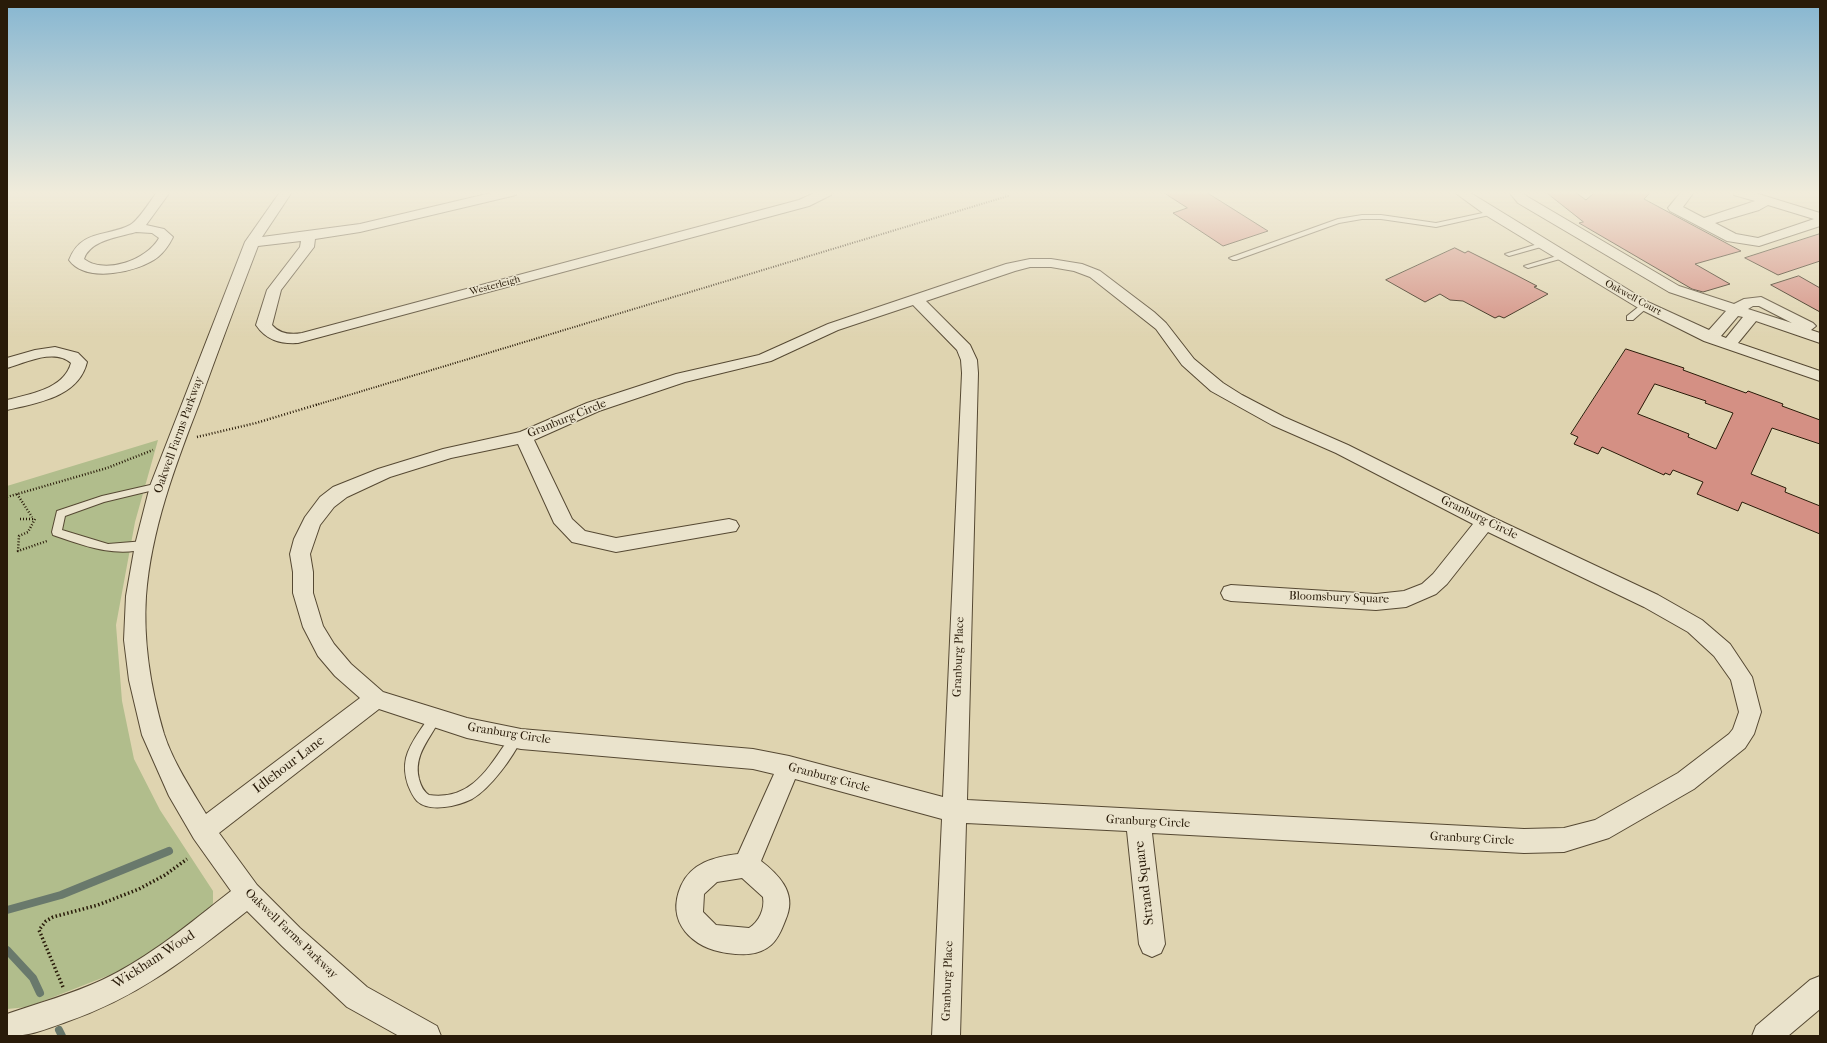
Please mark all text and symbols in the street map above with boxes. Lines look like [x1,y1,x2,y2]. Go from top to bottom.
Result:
street label: Westerleigh [468,273,522,299]
street label: Oakwell Court [1603,278,1663,318]
street label: Oakwell Farms Parkway [151,375,207,495]
street label: Granburg Circle [525,397,609,441]
street label: Granburg Circle [1438,493,1520,543]
street label: Bloomsbury Square [1289,589,1389,607]
street label: Granburg Place [950,617,968,697]
street label: Granburg Circle [466,720,552,748]
street label: Idlehour Lane [250,733,328,797]
street label: Granburg Circle [787,760,871,796]
street label: Granburg Circle [1106,813,1190,831]
street label: Granburg Circle [1430,830,1514,848]
street label: Strand Square [1131,840,1159,926]
street label: Oakwell Farms Parkway [242,886,340,982]
street label: Wickham Wood [110,927,198,993]
street label: Granburg Place [939,941,957,1021]

